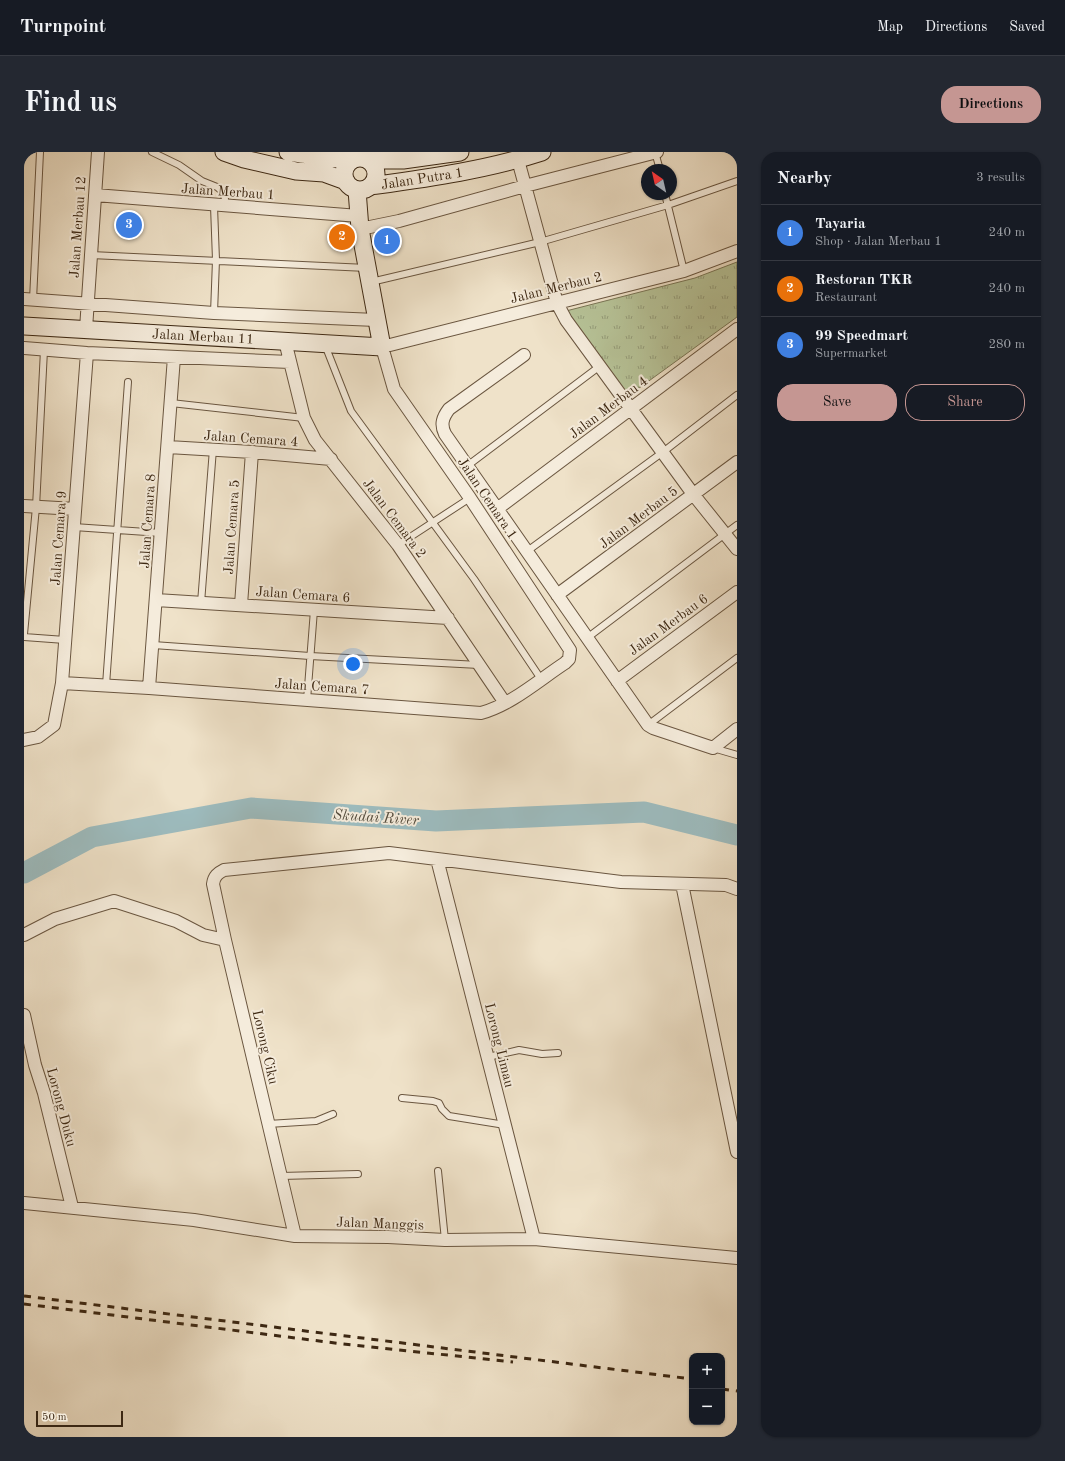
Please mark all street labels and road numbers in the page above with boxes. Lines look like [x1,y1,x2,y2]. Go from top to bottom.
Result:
street label: Jalan Putra 1 [380,166,464,192]
street label: Jalan Merbau 12 [67,176,89,279]
street label: Jalan Merbau 1 [180,182,275,202]
street label: Jalan Merbau 2 [509,270,604,306]
street label: Jalan Merbau 11 [152,327,254,347]
street label: Jalan Merbau 4 [567,374,650,442]
street label: Jalan Cemara 4 [203,429,299,449]
street label: Jalan Cemara 1 [455,455,520,542]
street label: Jalan Cemara 8 [138,473,158,569]
street label: Jalan Cemara 2 [360,476,428,561]
street label: Jalan Cemara 5 [222,479,242,575]
street label: Jalan Merbau 5 [597,484,680,552]
street label: Jalan Cemara 9 [49,490,69,586]
street label: Jalan Cemara 6 [255,585,351,605]
street label: Jalan Merbau 6 [626,591,711,658]
street label: Jalan Cemara 7 [274,677,370,697]
street label: Lorong Limau [482,1001,516,1090]
street label: Lorong Ciku [250,1009,281,1086]
street label: Lorong Duku [44,1066,78,1149]
street label: Jalan Manggis [336,1215,424,1233]

